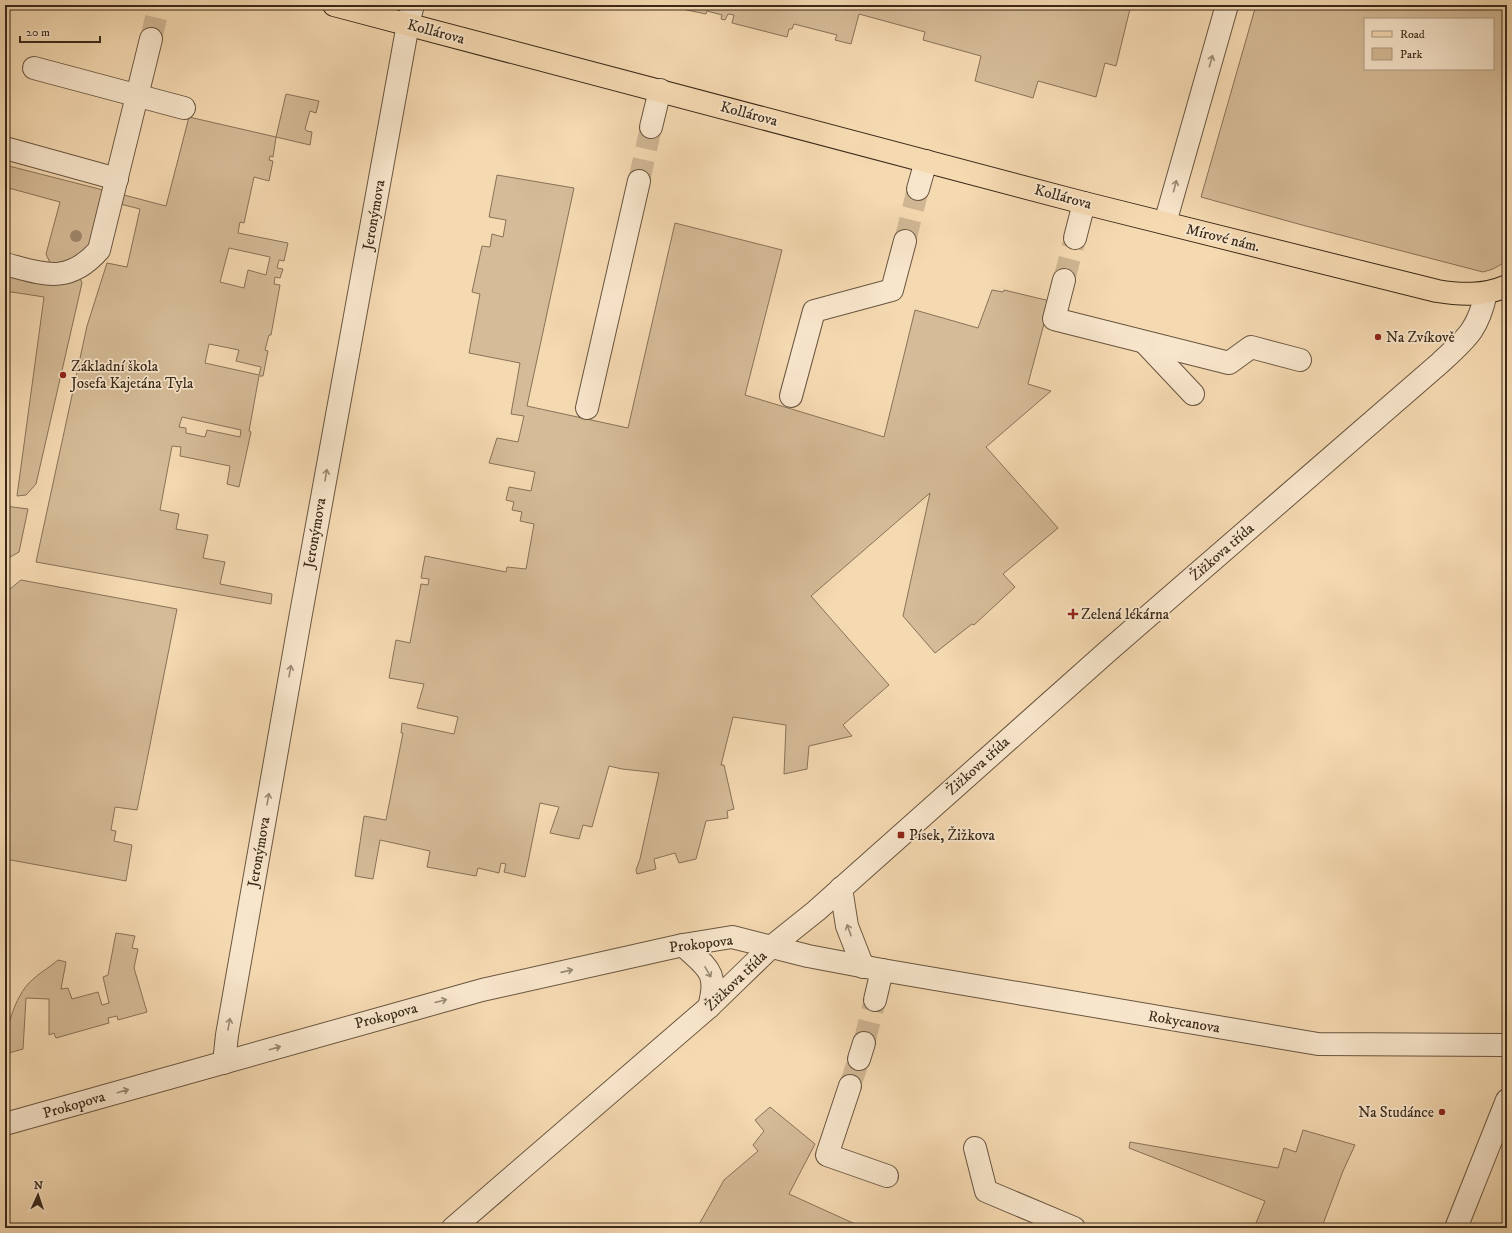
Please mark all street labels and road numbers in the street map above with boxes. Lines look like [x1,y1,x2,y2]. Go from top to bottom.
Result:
street label: Kollárova [405,15,467,49]
street label: Kollárova [718,97,780,131]
street label: Jeronýmova [358,178,390,254]
street label: Kollárova [1032,180,1094,214]
street label: Mírové nám. [1184,220,1262,256]
street label: Jeronýmova [299,496,331,572]
street label: Žižkova třída [1186,519,1258,585]
street label: Žižkova třída [942,732,1014,799]
street label: Jeronýmova [243,815,275,891]
street label: Prokopova [668,931,734,957]
street label: Žižkova třída [701,946,771,1015]
street label: Prokopova [353,998,420,1033]
street label: Rokycanova [1147,1006,1222,1038]
street label: Prokopova [41,1087,108,1123]

